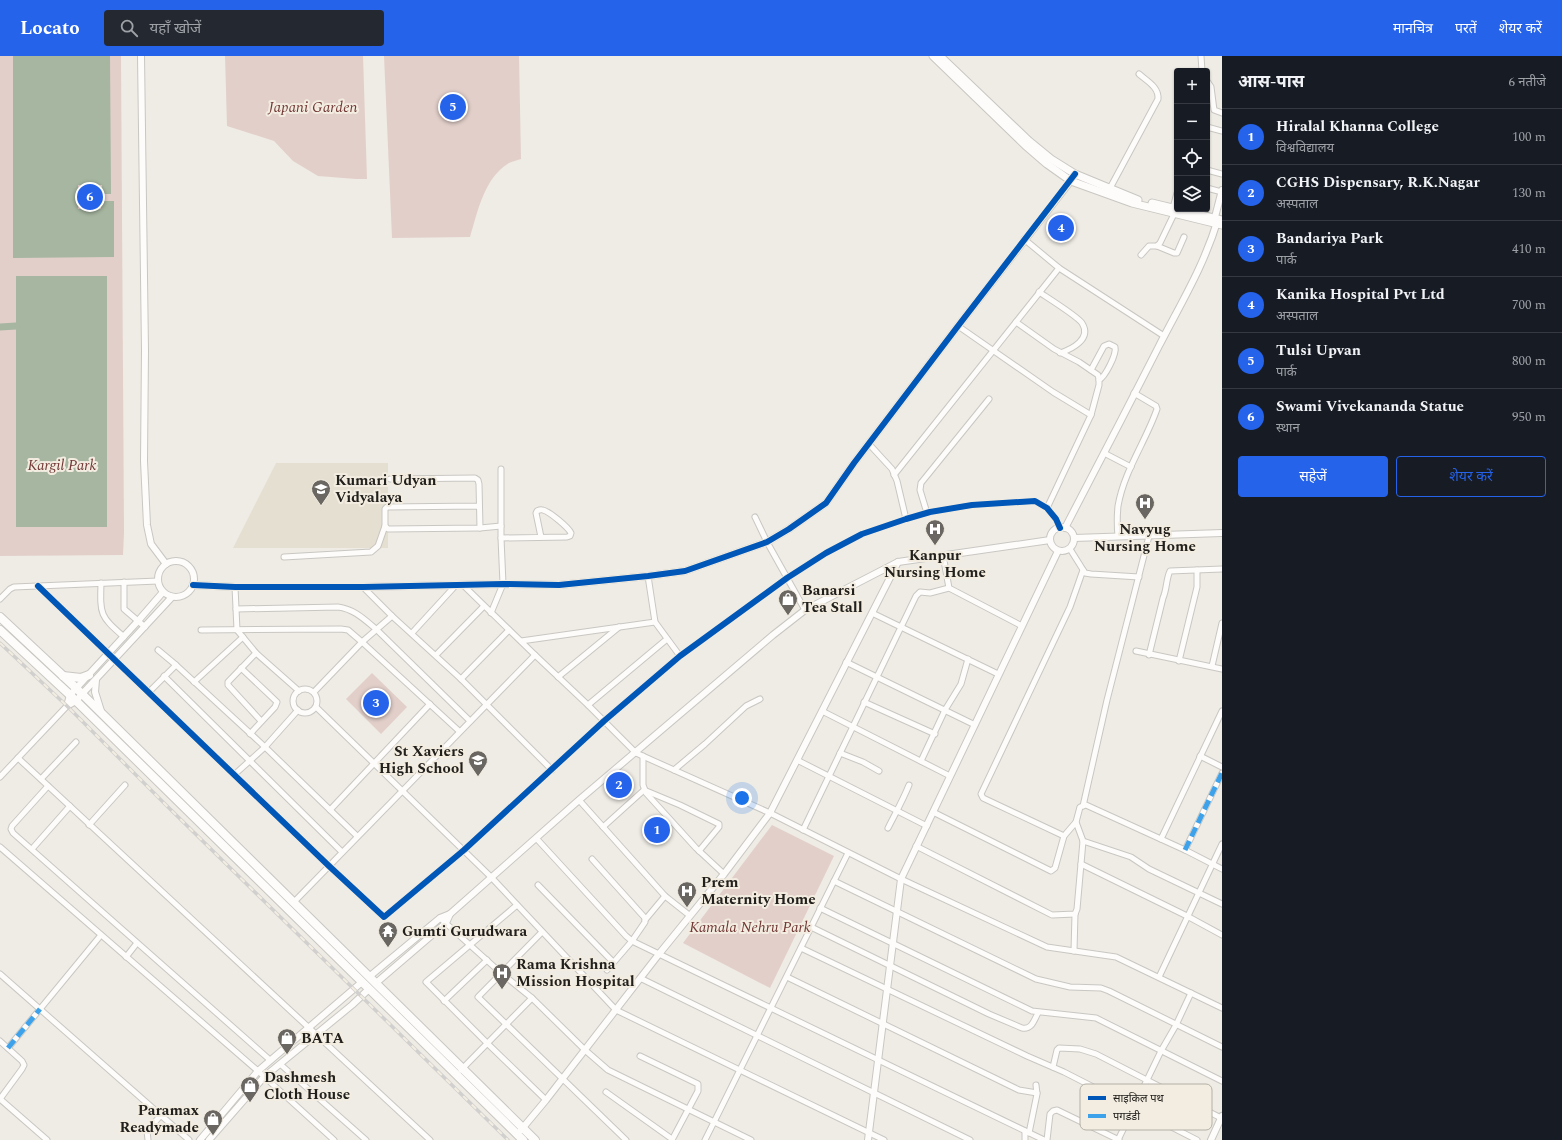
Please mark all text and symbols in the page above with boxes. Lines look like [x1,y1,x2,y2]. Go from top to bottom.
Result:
search box [104,10,384,46]
text: Locato [20,14,80,43]
icon: search [118,17,140,39]
text: यहाँ खोजें [150,17,201,40]
text: मानचित्र [1393,18,1433,39]
text: परतें [1455,18,1477,39]
text: शेयर करें [1499,18,1542,39]
map controls [1174,68,1210,212]
button: + [1174,68,1210,104]
text: आस-पास [1238,69,1304,95]
text: 6 नतीजे [1509,72,1546,92]
pin: 5 [440,92,466,122]
park label: Japani Garden [268,96,358,119]
button: − [1174,104,1210,140]
text: Hiralal Khanna College [1276,115,1439,138]
text: 1 [1247,127,1255,147]
text: 100 m [1512,127,1546,147]
text: विश्वविद्यालय [1276,138,1334,158]
button: locate [1174,140,1210,176]
text: CGHS Dispensary, R.K.Nagar [1276,171,1480,194]
button: layers [1174,176,1210,212]
pin: 6 [77,182,103,212]
text: 2 [1247,183,1255,203]
text: 130 m [1512,183,1546,203]
text: अस्पताल [1276,194,1318,214]
pin: 4 [1048,213,1074,243]
text: Bandariya Park [1276,227,1384,250]
text: 3 [1247,239,1255,259]
text: 410 m [1512,239,1546,259]
text: पार्क [1276,250,1297,270]
text: Kanika Hospital Pvt Ltd [1276,283,1445,306]
text: 4 [1247,295,1255,315]
text: 700 m [1512,295,1546,315]
text: अस्पताल [1276,306,1318,326]
text: Tulsi Upvan [1276,339,1361,362]
text: 5 [1247,351,1255,371]
text: 800 m [1512,351,1546,371]
text: पार्क [1276,362,1297,382]
text: Swami Vivekananda Statue [1276,395,1464,418]
text: 6 [1247,407,1255,427]
text: 950 m [1512,407,1546,427]
text: स्थान [1276,418,1300,438]
park label: Kargil Park [28,454,96,477]
button: सहेजें [1238,456,1388,497]
button: शेयर करें [1396,456,1546,497]
place label: Kumari Udyan Vidyalaya [335,469,437,509]
school or university icon: Kumari Udyan Vidyalaya [310,478,332,506]
hospital icon: Navyug Nursing Home [1134,492,1156,520]
hospital icon: Kanpur Nursing Home [924,518,946,546]
place label: Navyug Nursing Home [1094,518,1196,558]
place label: Kanpur Nursing Home [884,544,986,584]
place label: Banarsi Tea Stall [802,579,863,619]
shop icon: Banarsi Tea Stall [777,588,799,616]
pin: 3 [363,688,389,718]
place label: St Xaviers High School [379,740,464,780]
school or university icon: St Xaviers High School [467,749,489,777]
pin: 2 [606,770,632,800]
your location [732,788,752,808]
pin: 1 [644,815,670,845]
place label: Prem Maternity Home [701,871,816,911]
hospital icon: Prem Maternity Home [676,880,698,908]
park label: Kamala Nehru Park [689,916,811,939]
temple icon: Gumti Gurudwara [377,920,399,948]
place label: Gumti Gurudwara [402,920,527,943]
place label: Rama Krishna Mission Hospital [516,953,635,993]
hospital icon: Rama Krishna Mission Hospital [491,962,513,990]
shop icon: BATA [276,1027,298,1055]
place label: BATA [301,1027,345,1050]
place label: Dashmesh Cloth House [264,1066,350,1106]
shop icon: Dashmesh Cloth House [239,1075,261,1103]
legend [1080,1084,1212,1130]
text: साइकिल पथ [1113,1090,1164,1107]
place label: Paramax Readymade [120,1099,199,1139]
shop icon: Paramax Readymade [202,1108,224,1136]
text: पगडंडी [1113,1108,1140,1125]

